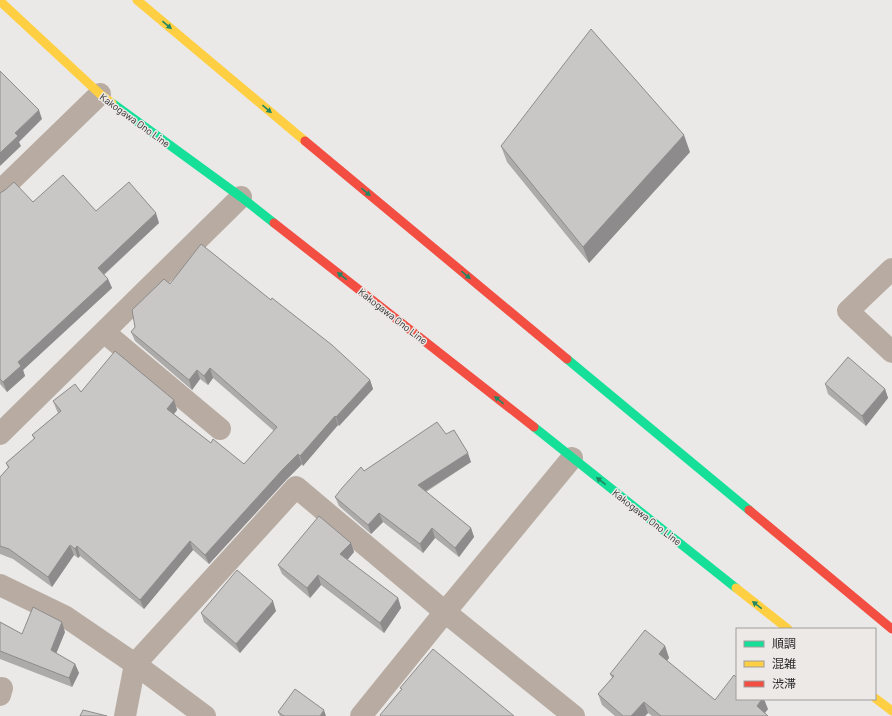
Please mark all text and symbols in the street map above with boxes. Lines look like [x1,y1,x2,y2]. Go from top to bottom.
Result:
one-way arrow [162,21,172,30]
street label: Kakogawa Ono Line [98,90,172,150]
one-way arrow [261,104,272,113]
one-way arrow [361,188,372,197]
one-way arrow [461,271,472,280]
one-way arrow [336,272,347,280]
street label: Kakogawa Ono Line [356,285,430,347]
one-way arrow [493,395,504,404]
one-way arrow [595,476,606,485]
street label: Kakogawa Ono Line [610,486,684,548]
one-way arrow [752,600,763,609]
legend [736,628,876,700]
text: 順調 [772,636,796,650]
text: 混雑 [772,656,796,670]
text: 渋滞 [772,676,796,690]

